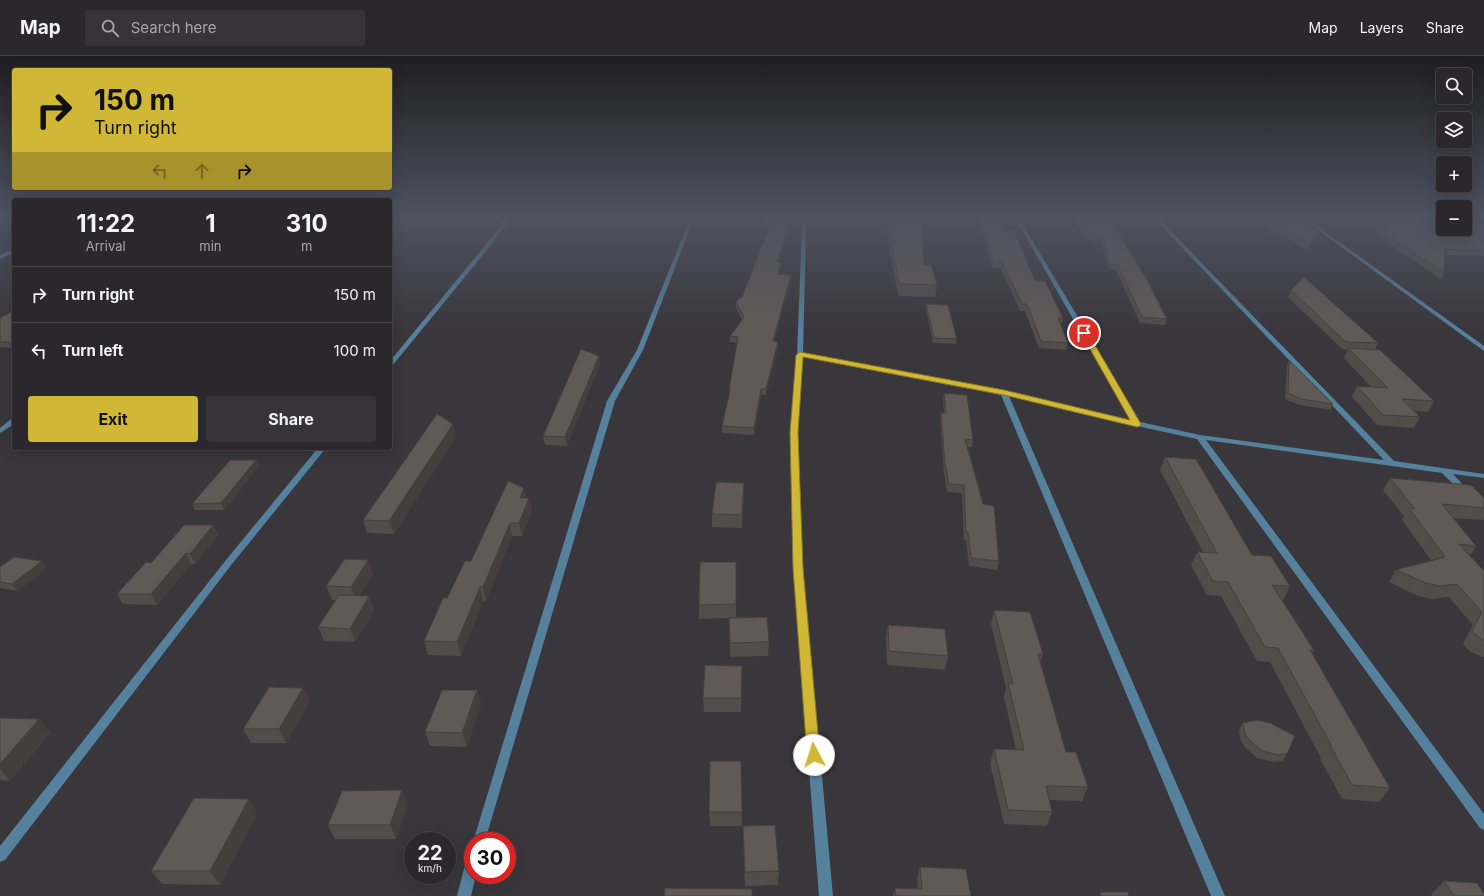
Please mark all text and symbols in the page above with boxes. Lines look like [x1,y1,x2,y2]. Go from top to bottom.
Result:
search box [85,10,365,46]
text: Map [20,16,61,39]
icon: search [99,17,121,39]
text: Search here [131,18,216,37]
text: Map [1309,19,1338,36]
text: Layers [1360,19,1404,36]
text: Share [1426,19,1464,36]
map controls [1436,68,1472,236]
button: search [1436,68,1472,104]
text: 150 m [94,83,175,117]
icon: right [28,84,80,136]
button: layers [1436,112,1472,148]
text: Turn right [94,117,177,138]
button: + [1436,156,1472,192]
icon: left [149,160,171,182]
icon: ahead [191,160,213,182]
icon: right [233,160,255,182]
button: − [1436,200,1472,236]
text: 11:22 [76,209,135,238]
text: 1 [205,209,216,238]
text: 310 [286,209,328,238]
text: Arrival [86,238,126,254]
text: min [199,238,222,254]
text: m [301,238,312,254]
icon: right [28,284,50,306]
text: Turn right [62,285,134,304]
text: 150 m [334,285,376,304]
pin [1067,316,1101,350]
icon: arrive [1073,322,1095,344]
icon: left [28,340,50,362]
text: Turn left [62,341,123,360]
text: 100 m [334,341,376,360]
button: Exit [28,396,198,442]
button: Share [206,396,376,442]
position arrow [793,734,835,776]
speed limit sign: 30 [464,832,516,884]
text: 22 [417,841,443,865]
text: km/h [418,862,442,874]

